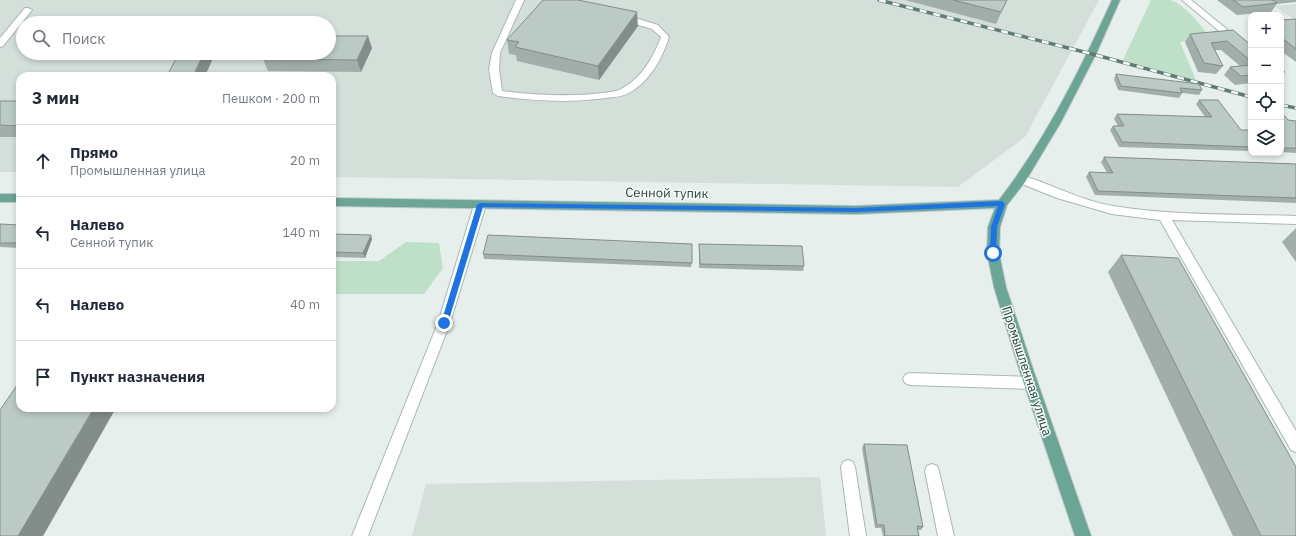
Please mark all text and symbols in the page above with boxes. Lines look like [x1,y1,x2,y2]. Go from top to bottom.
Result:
map controls [1248,12,1284,156]
button: + [1248,12,1284,48]
search box [16,16,336,60]
icon: search [30,27,52,49]
text: Поиск [62,29,105,48]
button: − [1248,48,1284,84]
button: locate [1248,84,1284,120]
text: 3 мин [32,87,79,109]
text: Пешком · 200 m [222,90,320,107]
button: layers [1248,120,1284,156]
text: Прямо [70,143,118,162]
icon: ahead [32,150,54,172]
text: 20 m [290,152,320,169]
text: Промышленная улица [70,162,205,179]
street label: Сенной тупик [625,184,709,202]
text: Налево [70,215,124,234]
icon: left [32,222,54,244]
text: 140 m [282,224,320,241]
text: Сенной тупик [70,234,153,251]
route start [984,244,1002,262]
icon: left [32,294,54,316]
text: Налево [70,295,124,314]
text: 40 m [290,296,320,313]
street label: Промышленная улица [998,304,1056,438]
route end [435,314,453,332]
icon: arrive [32,366,54,388]
text: Пункт назначения [70,367,205,386]

